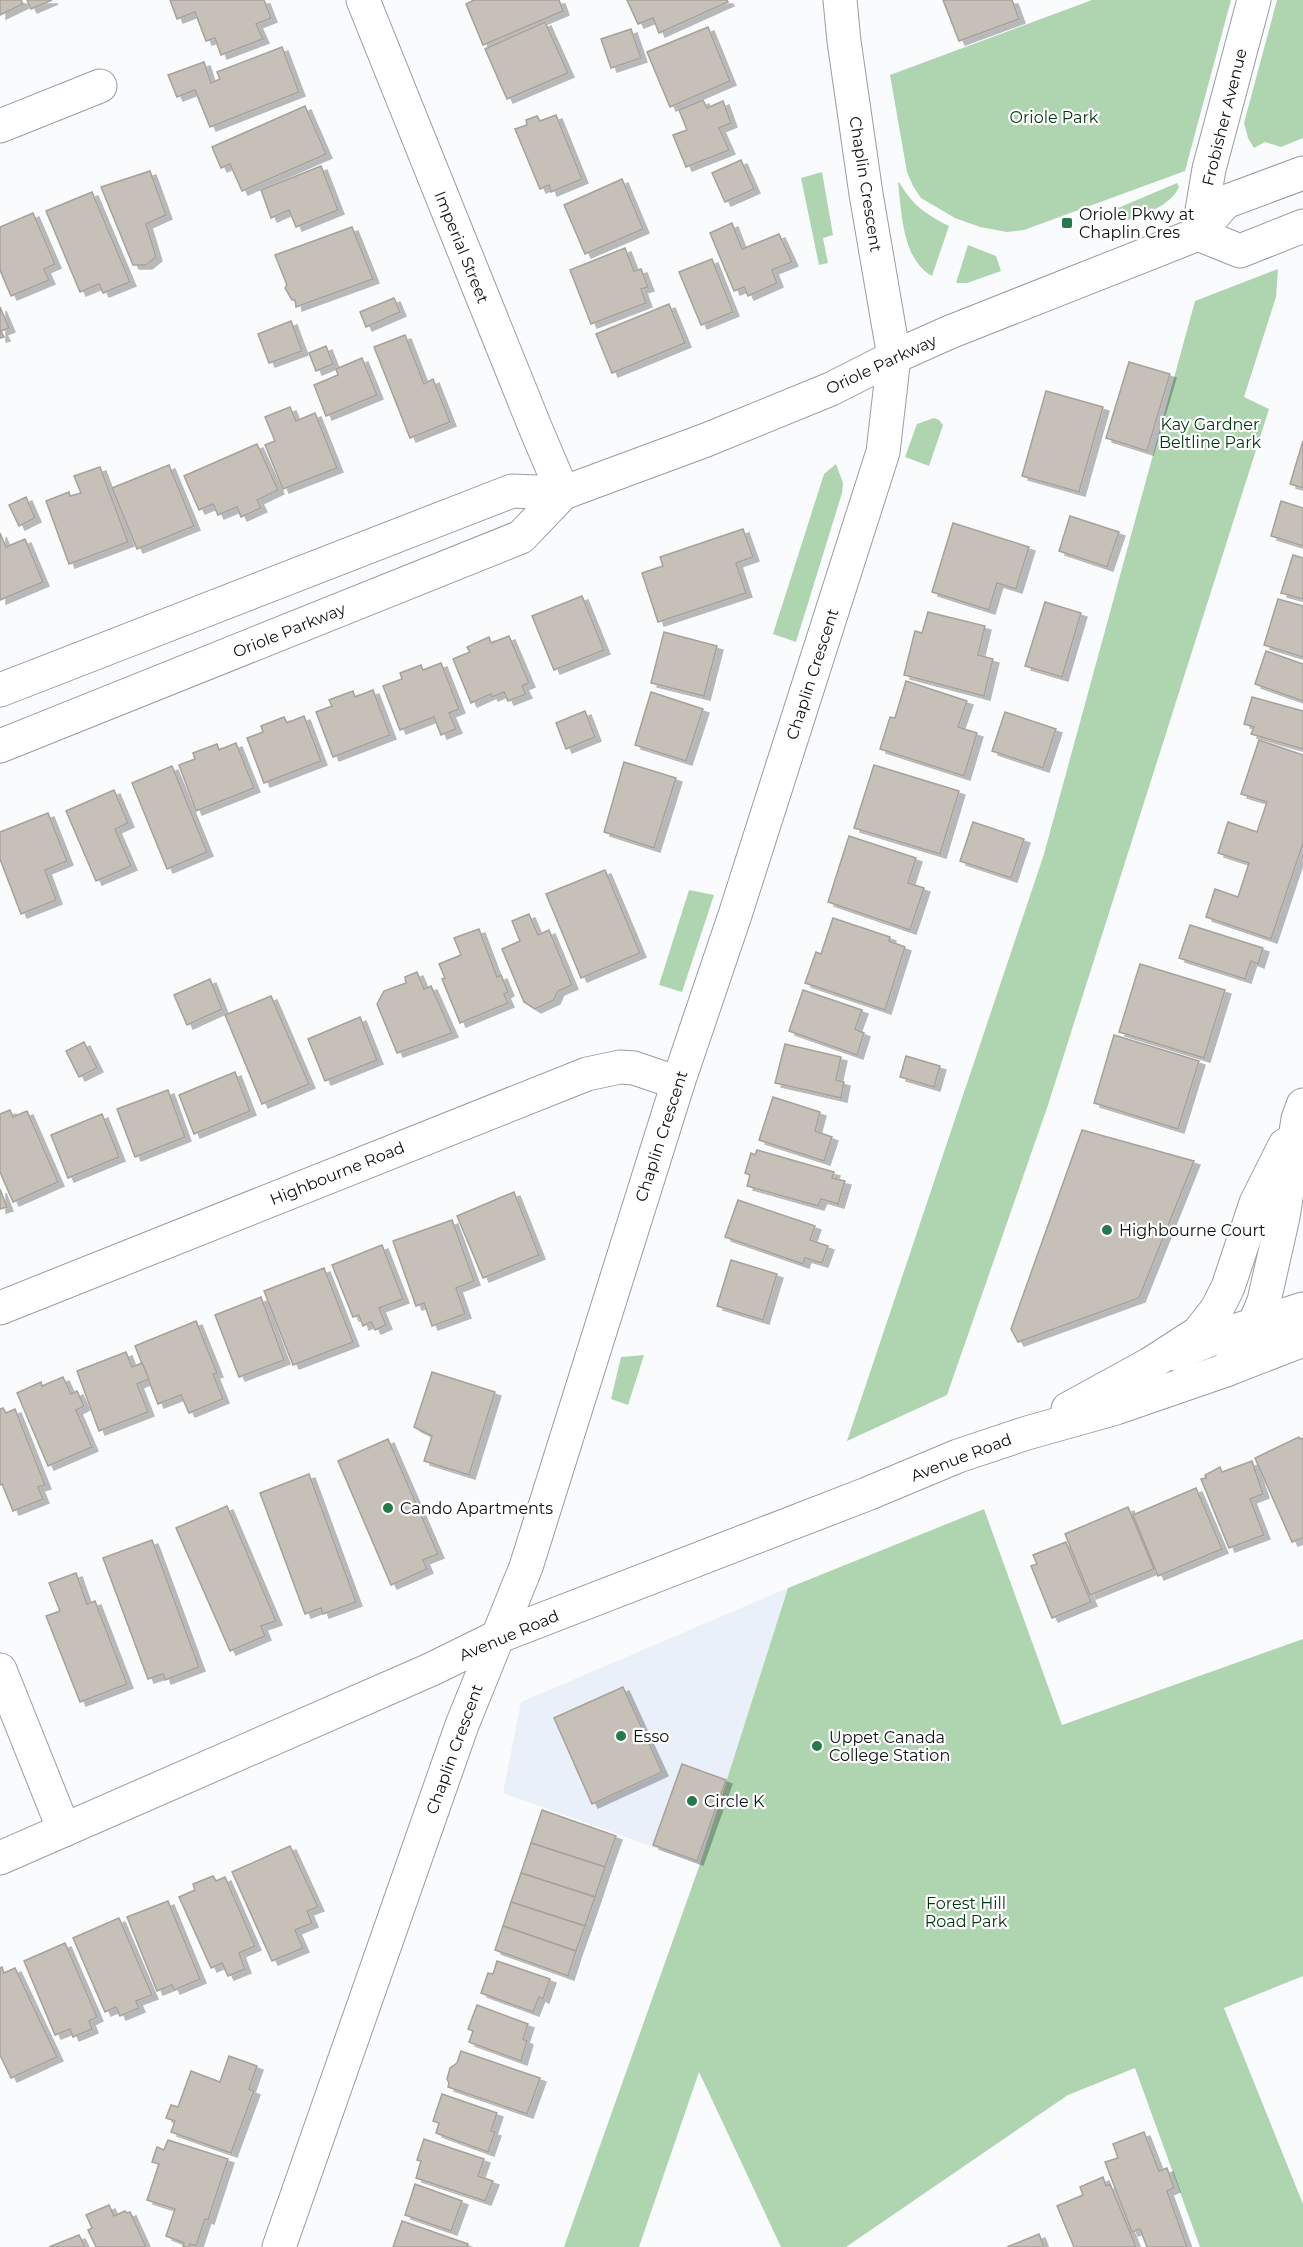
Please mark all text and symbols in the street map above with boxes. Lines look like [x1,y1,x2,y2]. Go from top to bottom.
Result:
street label: Frobisher Avenue [1198,47,1251,188]
park label: Oriole Park [1010,108,1099,127]
street label: Chaplin Crescent [845,115,886,254]
street label: Imperial Street [430,188,493,306]
place label: Oriole Pkwy at Chaplin Cres [1079,205,1195,242]
marker: Oriole Pkwy at Chaplin Cres [1060,216,1074,230]
street label: Oriole Parkway [823,330,940,398]
park label: Kay Gardner Beltline Park [1159,415,1262,452]
street label: Oriole Parkway [230,599,349,662]
street label: Chaplin Crescent [782,606,843,742]
street label: Chaplin Crescent [631,1068,692,1204]
street label: Highbourne Road [267,1138,407,1209]
place label: Highbourne Court [1119,1221,1266,1240]
marker: Highbourne Court [1100,1223,1114,1237]
street label: Avenue Road [908,1430,1014,1485]
place label: Cando Apartments [400,1499,553,1518]
marker: Cando Apartments [381,1501,395,1515]
street label: Avenue Road [457,1606,562,1665]
street label: Chaplin Crescent [422,1681,487,1817]
place label: Esso [633,1727,669,1746]
place label: Uppet Canada College Station [829,1728,950,1765]
marker: Esso [614,1729,628,1743]
marker: Uppet Canada College Station [810,1739,824,1753]
place label: Circle K [704,1792,765,1811]
marker: Circle K [685,1794,699,1808]
park label: Forest Hill Road Park [925,1894,1008,1931]

